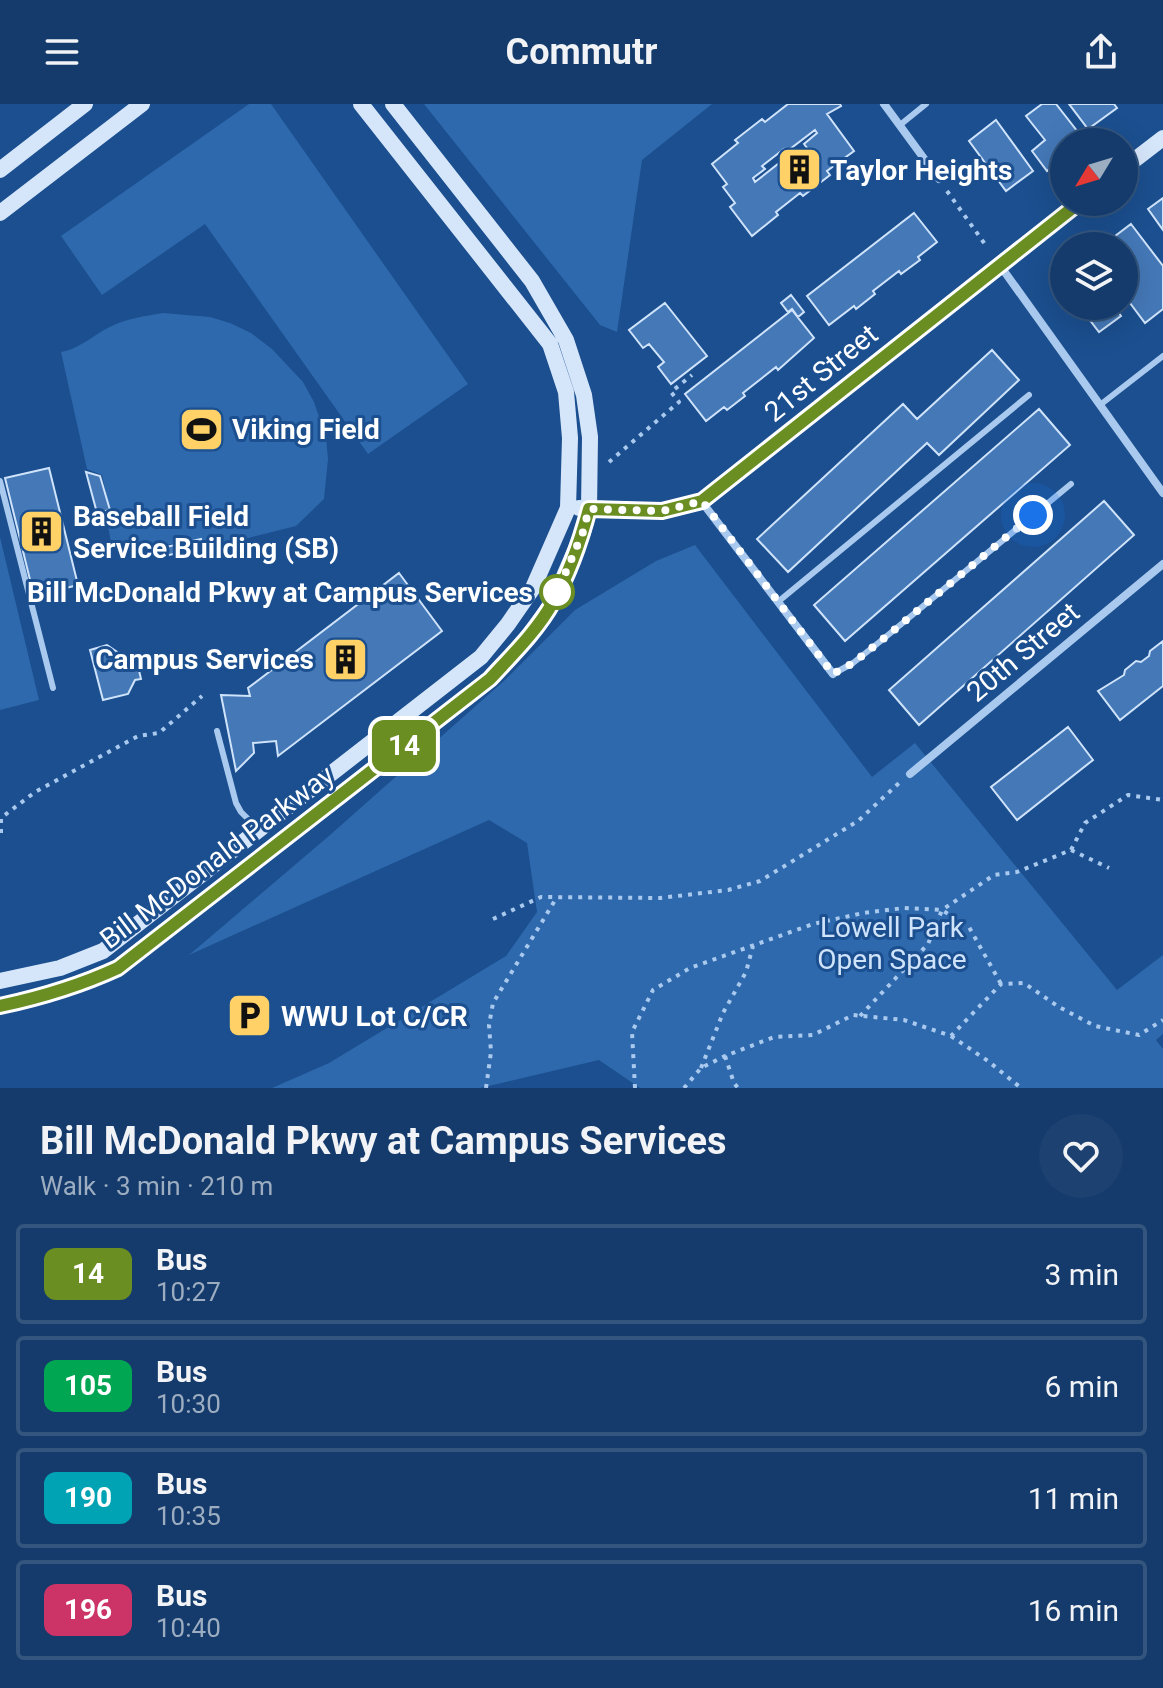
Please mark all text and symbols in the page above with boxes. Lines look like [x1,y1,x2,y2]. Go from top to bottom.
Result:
icon: menu [40,30,84,74]
icon: share [1079,30,1123,74]
text: Commutr [506,31,657,73]
north arrow [1050,128,1138,216]
map controls [1050,128,1138,320]
building icon: Taylor Heights [775,146,823,194]
place label: Taylor Heights [830,154,1012,187]
button: layers [1050,232,1138,320]
street label: 21st Street [758,317,884,429]
sports icon: Viking Field [177,405,225,453]
place label: Viking Field [232,413,380,446]
your location [1013,495,1053,535]
place label: Baseball Field Service Building (SB) [73,500,339,565]
building icon: Baseball Field Service Building (SB) [18,508,66,556]
marker: Bill McDonald Pkwy at Campus Services [540,575,574,609]
place label: Bill McDonald Pkwy at Campus Services [27,576,533,609]
street label: 20th Street [960,595,1086,709]
building icon: Campus Services [321,635,369,683]
place label: Campus Services [95,643,314,676]
line badge: 14 [368,720,440,772]
text: 14 [388,729,420,762]
street label: Bill McDonald Parkway [94,758,340,956]
park label: Lowell Park Open Space [817,911,967,976]
parking icon: WWU Lot C/CR [226,992,274,1040]
place label: WWU Lot C/CR [281,1000,468,1033]
button: heart [1039,1114,1123,1198]
text: Bill McDonald Pkwy at Campus Services [40,1119,727,1163]
text: Walk · 3 min · 210 m [40,1171,273,1201]
text: Bus [156,1242,207,1277]
text: 14 [72,1257,104,1290]
text: 3 min [1045,1257,1119,1292]
text: 10:27 [156,1277,221,1307]
text: Bus [156,1354,207,1389]
text: 105 [64,1369,112,1402]
text: 6 min [1045,1369,1119,1404]
text: 10:30 [156,1389,221,1419]
text: Bus [156,1466,207,1501]
text: 190 [64,1481,112,1514]
text: 11 min [1028,1481,1119,1516]
text: 10:35 [156,1501,221,1531]
text: Bus [156,1578,207,1613]
text: 196 [64,1593,112,1626]
text: 16 min [1028,1593,1119,1628]
text: 10:40 [156,1613,221,1643]

